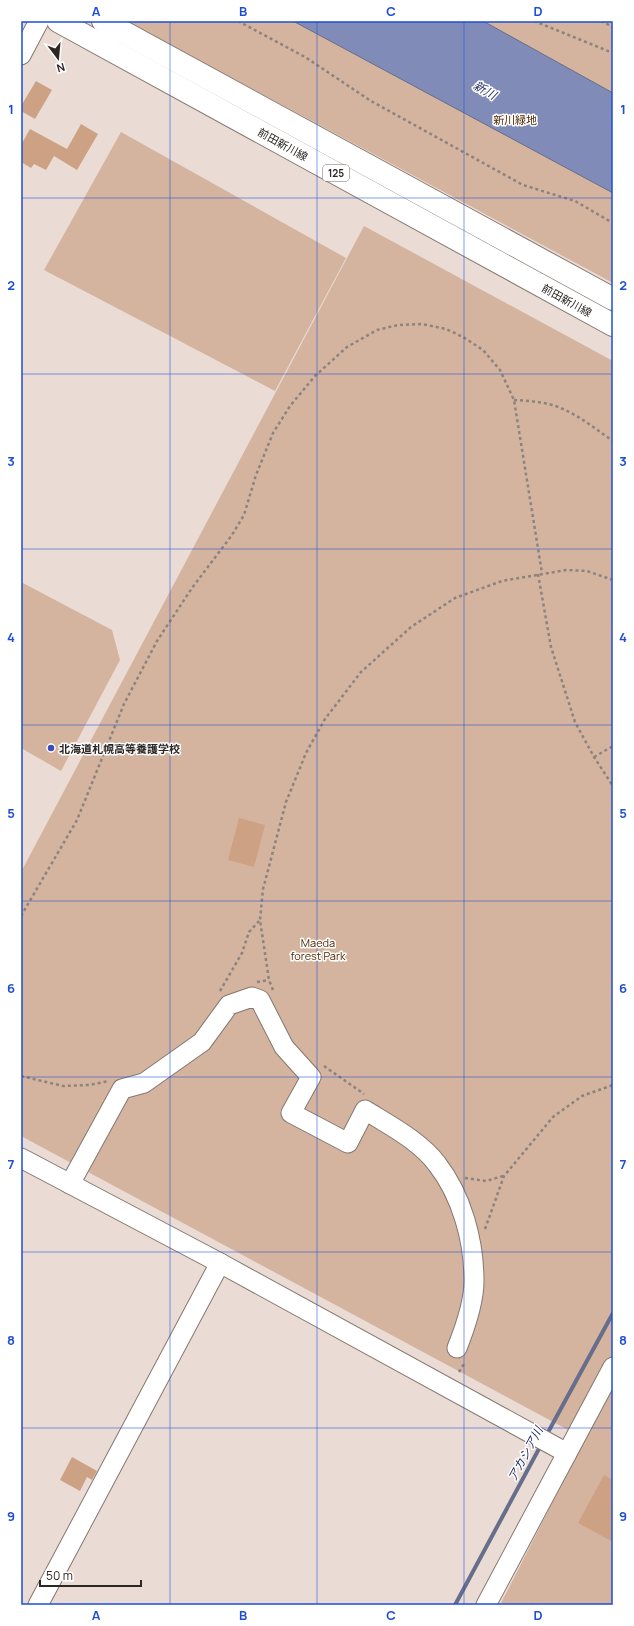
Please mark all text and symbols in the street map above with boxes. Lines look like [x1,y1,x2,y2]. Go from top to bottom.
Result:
text: A [92,2,101,20]
text: B [239,2,247,20]
text: C [386,2,396,20]
text: D [533,2,543,20]
north arrow [38,38,78,78]
text: N [55,60,67,76]
water label: 新川 [470,77,501,104]
text: 1 [8,100,14,118]
text: 1 [620,100,626,118]
park label: 新川緑地 [493,112,537,127]
street label: 前田新川線 [255,124,311,164]
road number: 125 [323,165,349,181]
text: 2 [7,276,15,294]
text: 2 [619,276,627,294]
street label: 前田新川線 [539,280,595,320]
text: 3 [7,452,15,470]
text: 3 [619,452,627,470]
text: 4 [7,628,15,646]
text: 4 [619,628,627,646]
place label: 北海道札幌高等養護学校 [59,741,180,756]
marker: 北海道札幌高等養護学校 [46,743,56,753]
text: 5 [7,804,15,822]
text: 5 [619,804,627,822]
park label: Maeda forest Park [291,935,346,963]
text: 6 [7,979,15,997]
text: 6 [619,979,627,997]
text: 7 [8,1155,15,1173]
text: 7 [620,1155,627,1173]
text: 8 [7,1331,15,1349]
text: 8 [619,1331,627,1349]
water label: アカシア川 [503,1422,548,1484]
text: 9 [7,1507,15,1525]
text: 9 [619,1507,627,1525]
scale bar [40,1562,141,1588]
text: 50 m [46,1567,73,1584]
text: A [92,1606,101,1624]
text: B [239,1606,247,1624]
text: C [386,1606,396,1624]
text: D [533,1606,543,1624]

